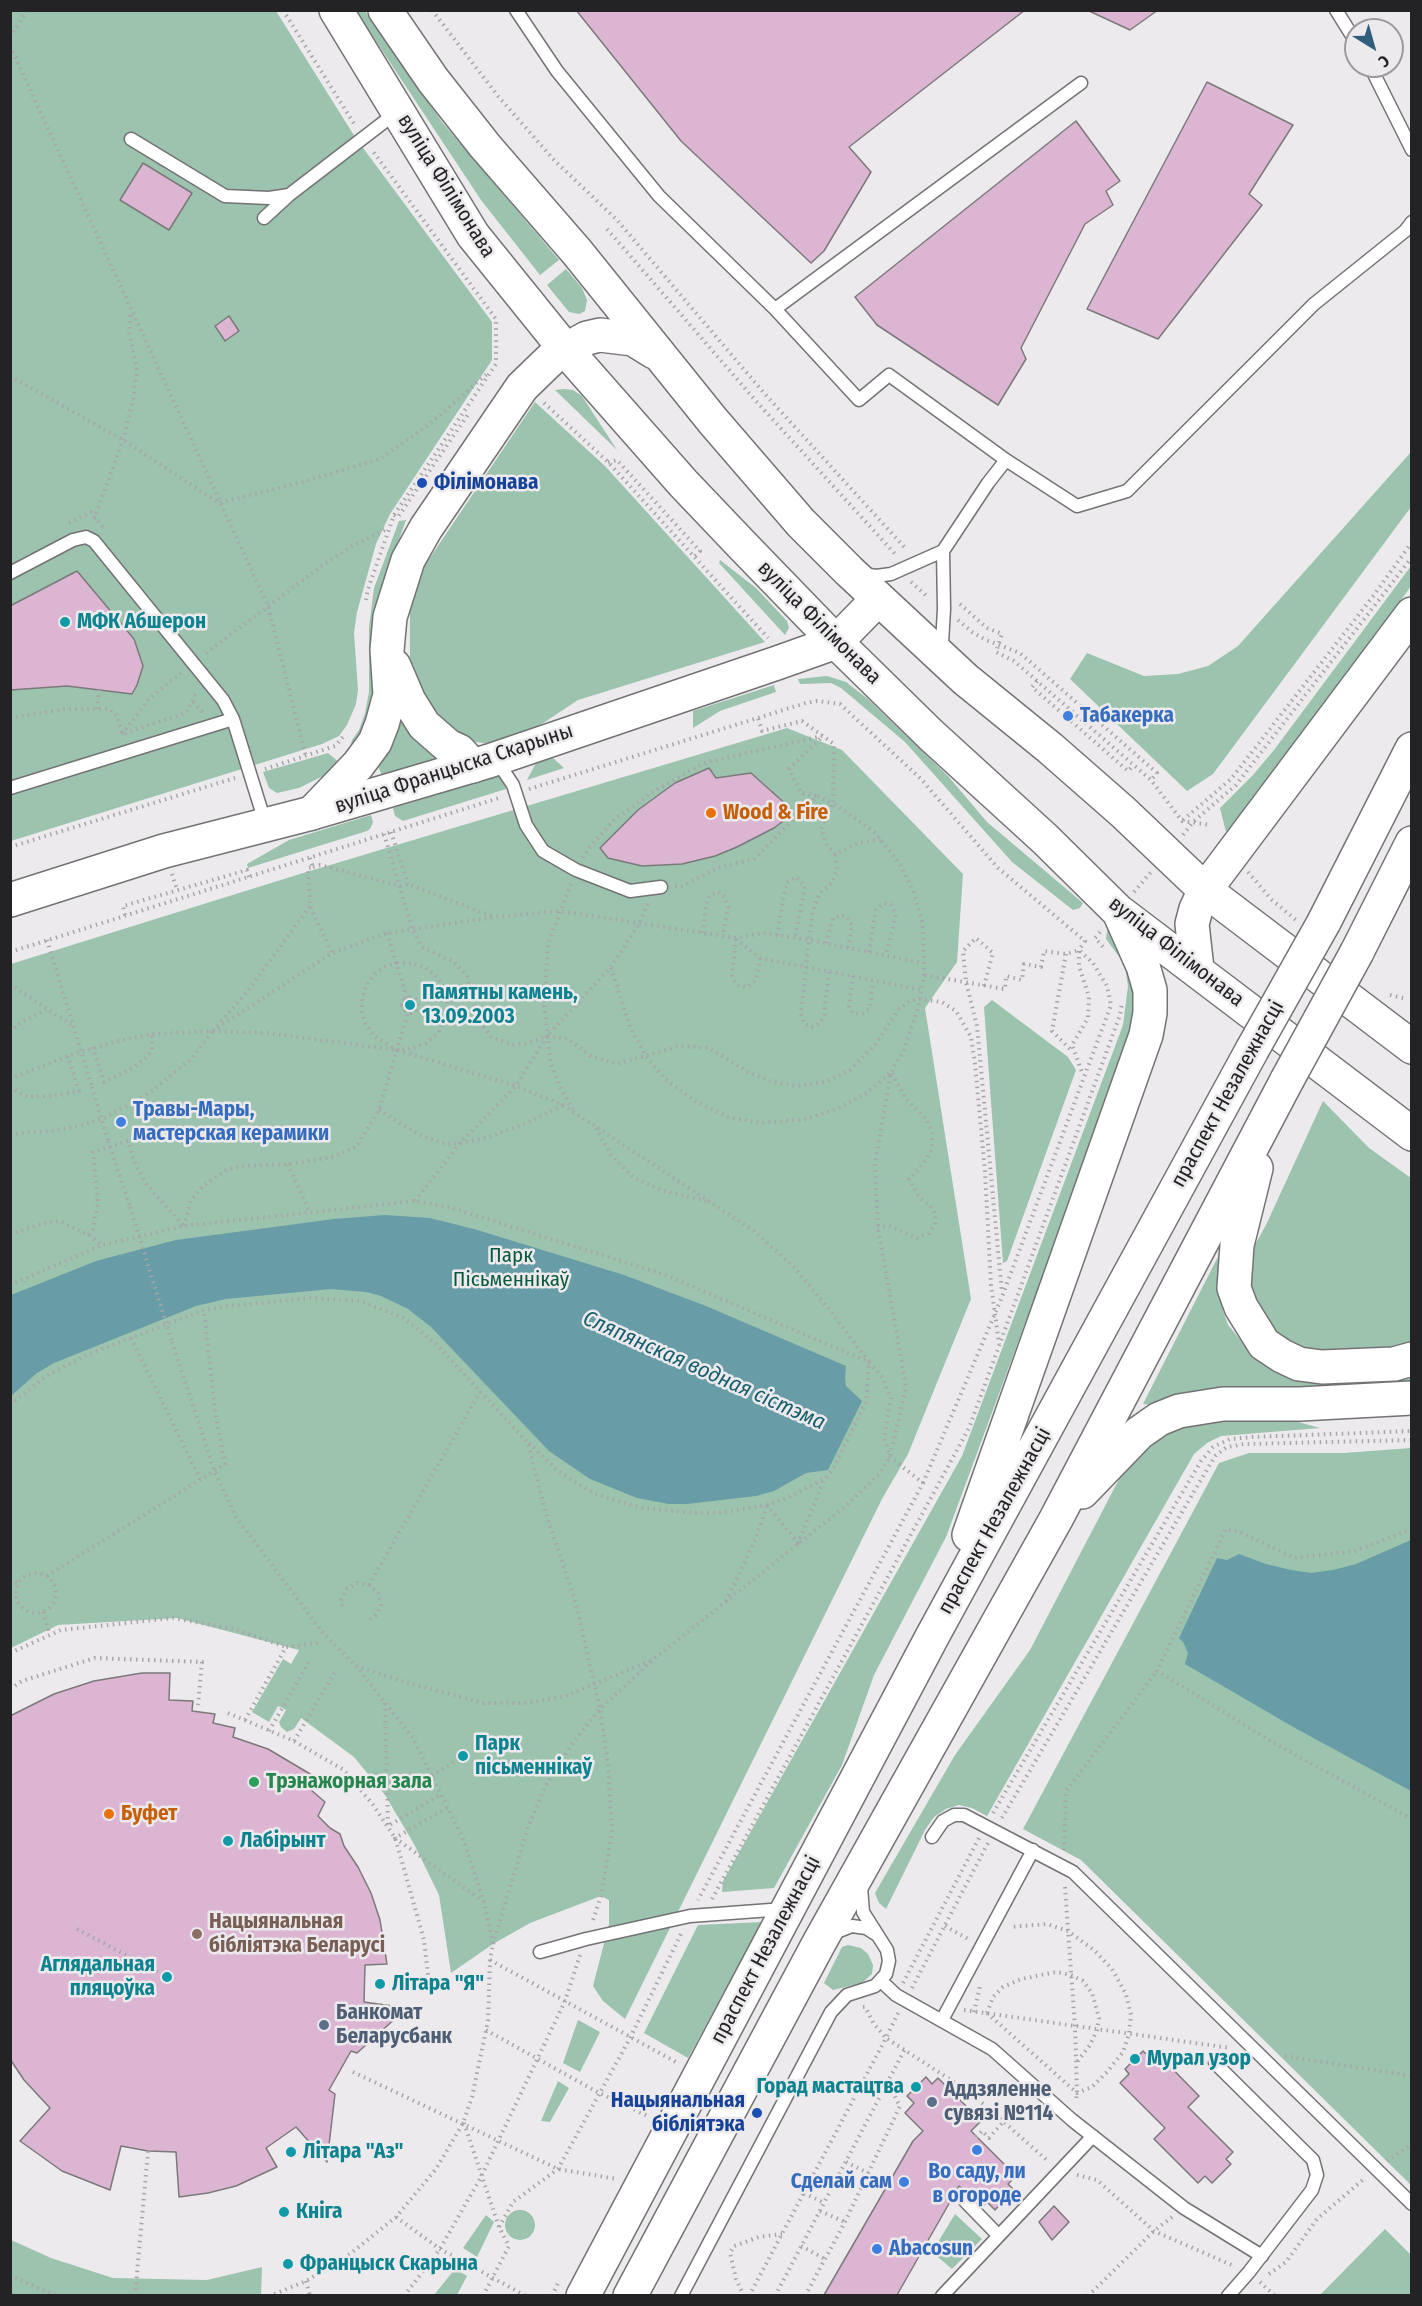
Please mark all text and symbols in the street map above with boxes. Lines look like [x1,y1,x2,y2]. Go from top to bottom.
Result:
north arrow [1344,18,1404,78]
text: С [1375,51,1393,71]
street label: вуліца Філімонава [392,110,500,262]
place label: Філімонава [434,470,538,496]
marker: Філімонава [415,476,429,490]
street label: вуліца Філімонава [752,556,886,690]
place label: МФК Абшерон [77,609,206,635]
marker: МФК Абшерон [58,615,72,629]
place label: Табакерка [1080,703,1174,729]
marker: Табакерка [1061,709,1075,723]
street label: вуліца Францыска Скарыны [332,719,576,819]
place label: Wood & Fire [723,800,828,826]
marker: Wood & Fire [704,806,718,820]
street label: вуліца Філімонава [1103,891,1249,1013]
place label: Памятны камень, 13.09.2003 [422,980,578,1030]
street label: праспект Незалежнасці [1166,996,1290,1192]
marker: Памятны камень, 13.09.2003 [403,998,417,1012]
place label: Травы-Мары, мастерская керамики [133,1097,329,1147]
marker: Травы-Мары, мастерская керамики [114,1115,128,1129]
park label: Парк Пісьменнікаў [453,1243,569,1293]
water label: Сляпянская водная сістэма [579,1306,829,1436]
street label: праспект Незалежнасці [933,1423,1057,1619]
place label: Парк пісьменнікаў [475,1731,592,1781]
marker: Парк пісьменнікаў [456,1749,470,1763]
place label: Трэнажорная зала [266,1769,432,1795]
marker: Трэнажорная зала [247,1775,261,1789]
place label: Буфет [121,1801,177,1827]
marker: Буфет [102,1807,116,1821]
place label: Лабірынт [240,1828,326,1854]
marker: Лабірынт [221,1834,235,1848]
street label: праспект Незалежнасці [706,1852,826,2048]
place label: Нацыянальная бібліятэка Беларусі [209,1909,385,1959]
marker: Нацыянальная бібліятэка Беларусі [190,1927,204,1941]
place label: Аглядальная пляцоўка [41,1952,155,2002]
marker: Аглядальная пляцоўка [160,1970,174,1984]
place label: Літара "Я" [392,1971,484,1997]
marker: Літара "Я" [373,1977,387,1991]
place label: Банкомат Беларусбанк [336,2000,452,2050]
marker: Банкомат Беларусбанк [317,2018,331,2032]
place label: Мурал узор [1147,2046,1251,2072]
marker: Мурал узор [1128,2052,1142,2066]
place label: Горад мастацтва [756,2074,904,2100]
place label: Аддзяленне сувязі №114 [944,2077,1053,2127]
marker: Горад мастацтва [909,2080,923,2094]
place label: Нацыянальная бібліятэка [611,2088,745,2138]
marker: Аддзяленне сувязі №114 [925,2095,939,2109]
marker: Нацыянальная бібліятэка [750,2106,764,2120]
place label: Літара "Аз" [303,2139,404,2165]
marker: Во саду, ли в огороде [970,2143,984,2157]
marker: Літара "Аз" [284,2145,298,2159]
place label: Во саду, ли в огороде [928,2159,1026,2209]
place label: Сделай сам [791,2169,892,2195]
marker: Сделай сам [897,2175,911,2189]
place label: Кніга [296,2199,343,2225]
marker: Кніга [277,2205,291,2219]
place label: Abacosun [889,2236,973,2262]
marker: Abacosun [870,2242,884,2256]
place label: Францыск Скарына [300,2251,478,2277]
marker: Францыск Скарына [281,2257,295,2271]

